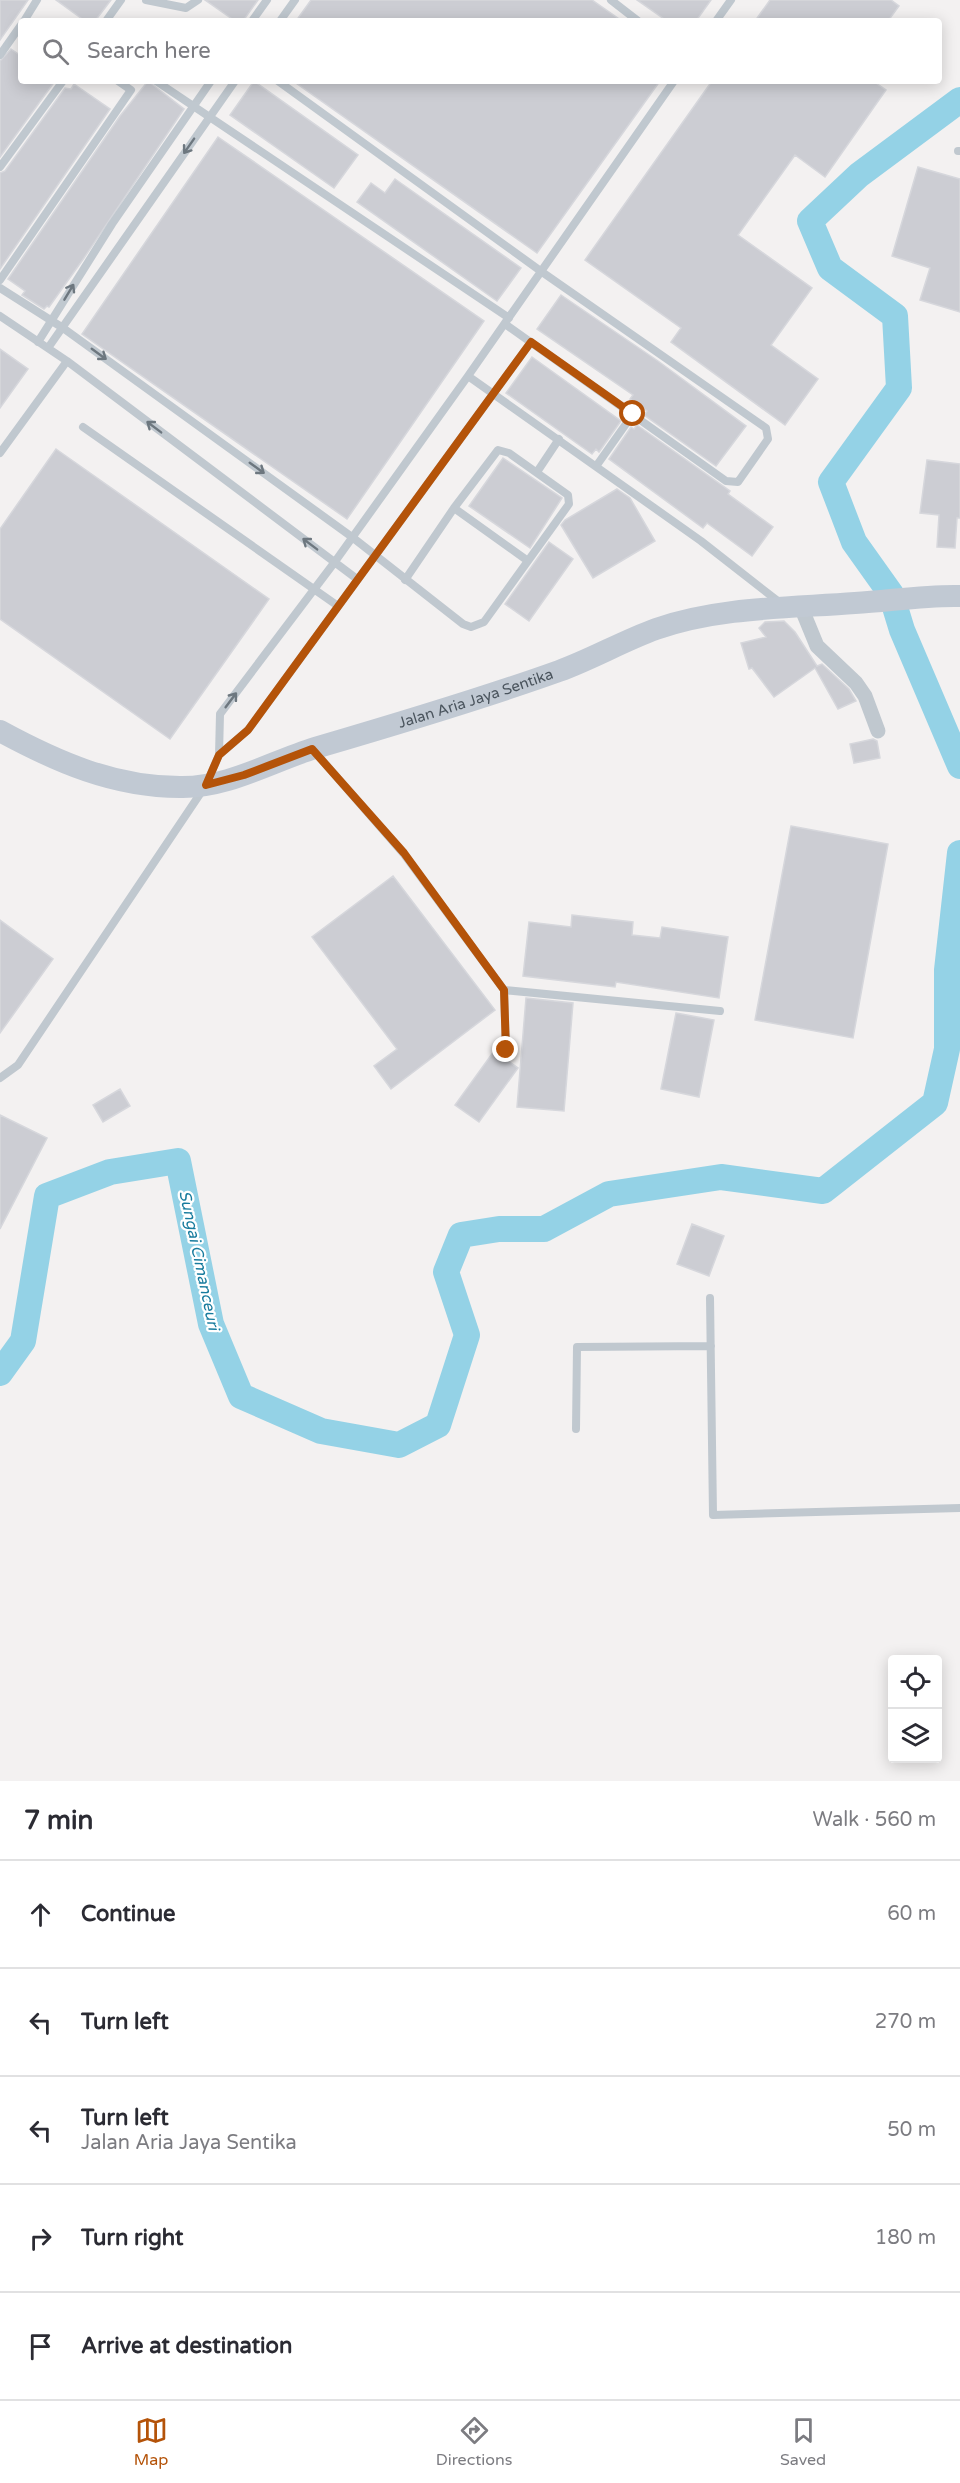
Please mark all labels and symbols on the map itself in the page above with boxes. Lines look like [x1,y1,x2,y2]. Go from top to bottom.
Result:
one-way arrow [183,137,195,153]
one-way arrow [63,284,75,301]
one-way arrow [90,348,106,360]
route start [619,400,645,426]
one-way arrow [146,420,162,433]
one-way arrow [249,462,265,474]
one-way arrow [302,538,318,550]
street label: Jalan Aria Jaya Sentika [396,665,555,732]
one-way arrow [225,692,237,708]
route end [492,1036,518,1062]
water label: Sungai Cimanceuri [174,1189,224,1334]

